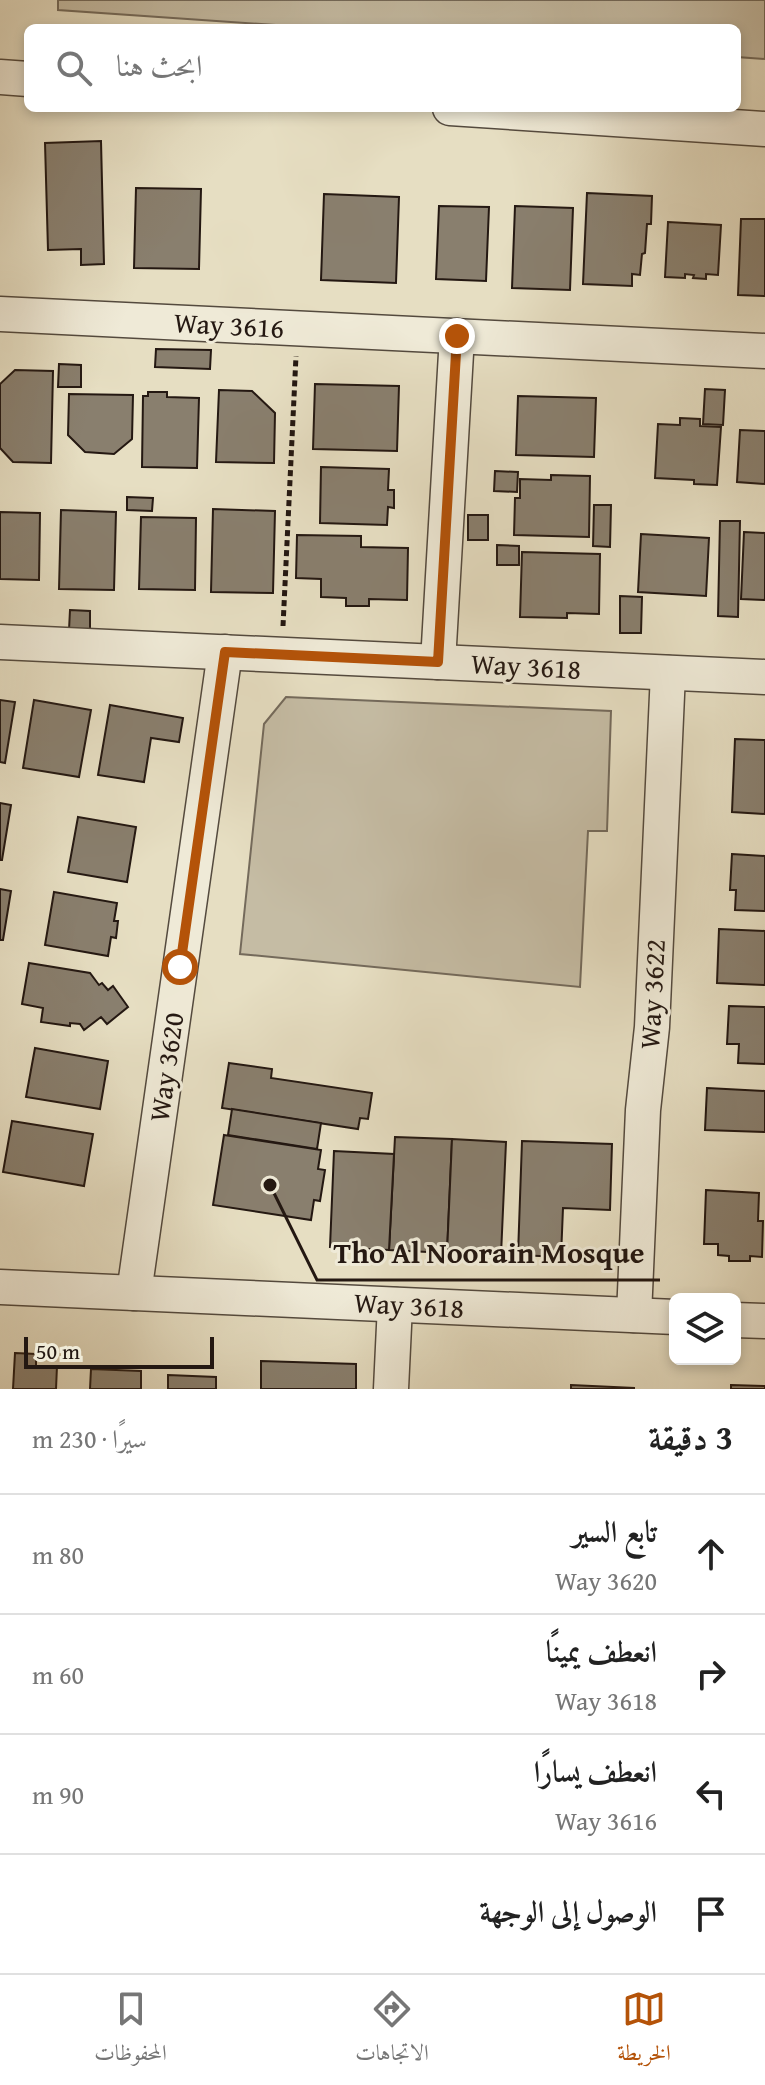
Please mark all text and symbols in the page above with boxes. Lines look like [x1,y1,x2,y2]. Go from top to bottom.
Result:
search box [24,24,741,112]
text: ابحث هنا [116,43,203,87]
icon: search [52,46,96,90]
street label: Way 3616 [173,301,285,348]
route end [439,318,475,354]
street label: Way 3618 [470,642,582,689]
street label: Way 3622 [628,938,675,1050]
route start [162,949,198,985]
street label: Way 3620 [138,1010,193,1124]
callout: Tho Al Noorain Mosque [317,1226,660,1280]
text: Tho Al Noorain Mosque [334,1230,644,1274]
street label: Way 3618 [353,1281,465,1328]
map controls [669,1293,741,1365]
button: layers [669,1293,741,1365]
scale bar [24,1333,214,1369]
text: 50 m [36,1335,80,1367]
text: 3 دقيقة [649,1412,733,1461]
text: سيرًا · 230 m [32,1419,147,1458]
text: تابع السير [572,1509,657,1553]
icon: ahead [689,1532,733,1576]
text: 80 m [32,1535,84,1574]
text: Way 3620 [555,1561,657,1600]
text: انعطف يمينًا [546,1629,657,1673]
icon: right [689,1652,733,1696]
text: 60 m [32,1655,84,1694]
text: Way 3618 [555,1681,657,1720]
text: انعطف يسارًا [534,1749,657,1793]
icon: left [689,1772,733,1816]
text: 90 m [32,1775,84,1814]
text: Way 3616 [555,1801,657,1840]
text: الوصول إلى الوجهة [479,1889,657,1933]
icon: arrive [689,1892,733,1936]
tab: المحفوظات [94,1987,167,2074]
tab: الاتجاهات [355,1987,429,2074]
tab: الخريطة [617,1987,671,2074]

